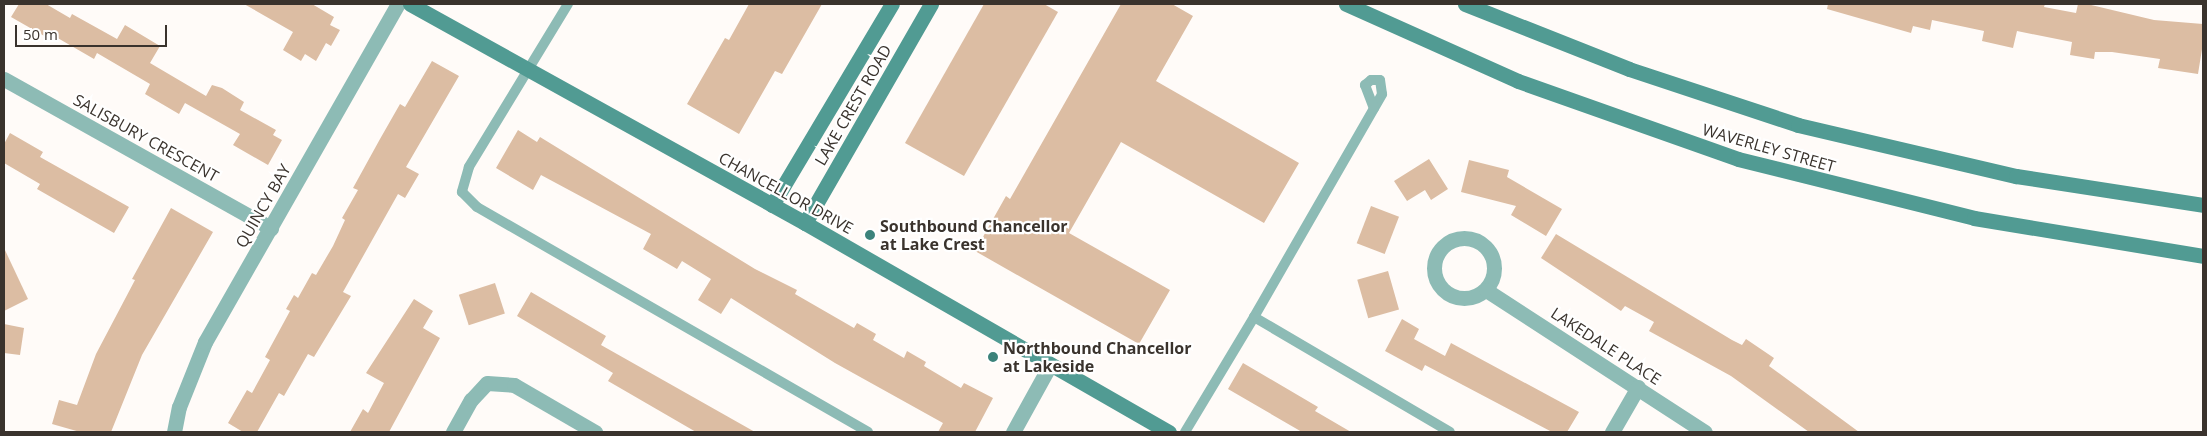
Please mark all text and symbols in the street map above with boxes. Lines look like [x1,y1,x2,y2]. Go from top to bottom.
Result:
scale bar [18,15,170,47]
text: 50 m [23,24,58,44]
street label: LAKE CREST ROAD [811,41,895,169]
street label: SALISBURY CRESCENT [70,90,222,186]
street label: WAVERLEY STREET [1700,120,1838,176]
street label: CHANCELLOR DRIVE [715,148,857,238]
street label: QUINCY BAY [231,161,295,251]
place label: Southbound Chancellor at Lake Crest [880,216,1068,254]
marker: Southbound Chancellor at Lake Crest [864,229,876,241]
street label: LAKEDALE PLACE [1547,303,1665,389]
place label: Northbound Chancellor at Lakeside [1003,338,1191,376]
marker: Northbound Chancellor at Lakeside [987,351,999,363]

